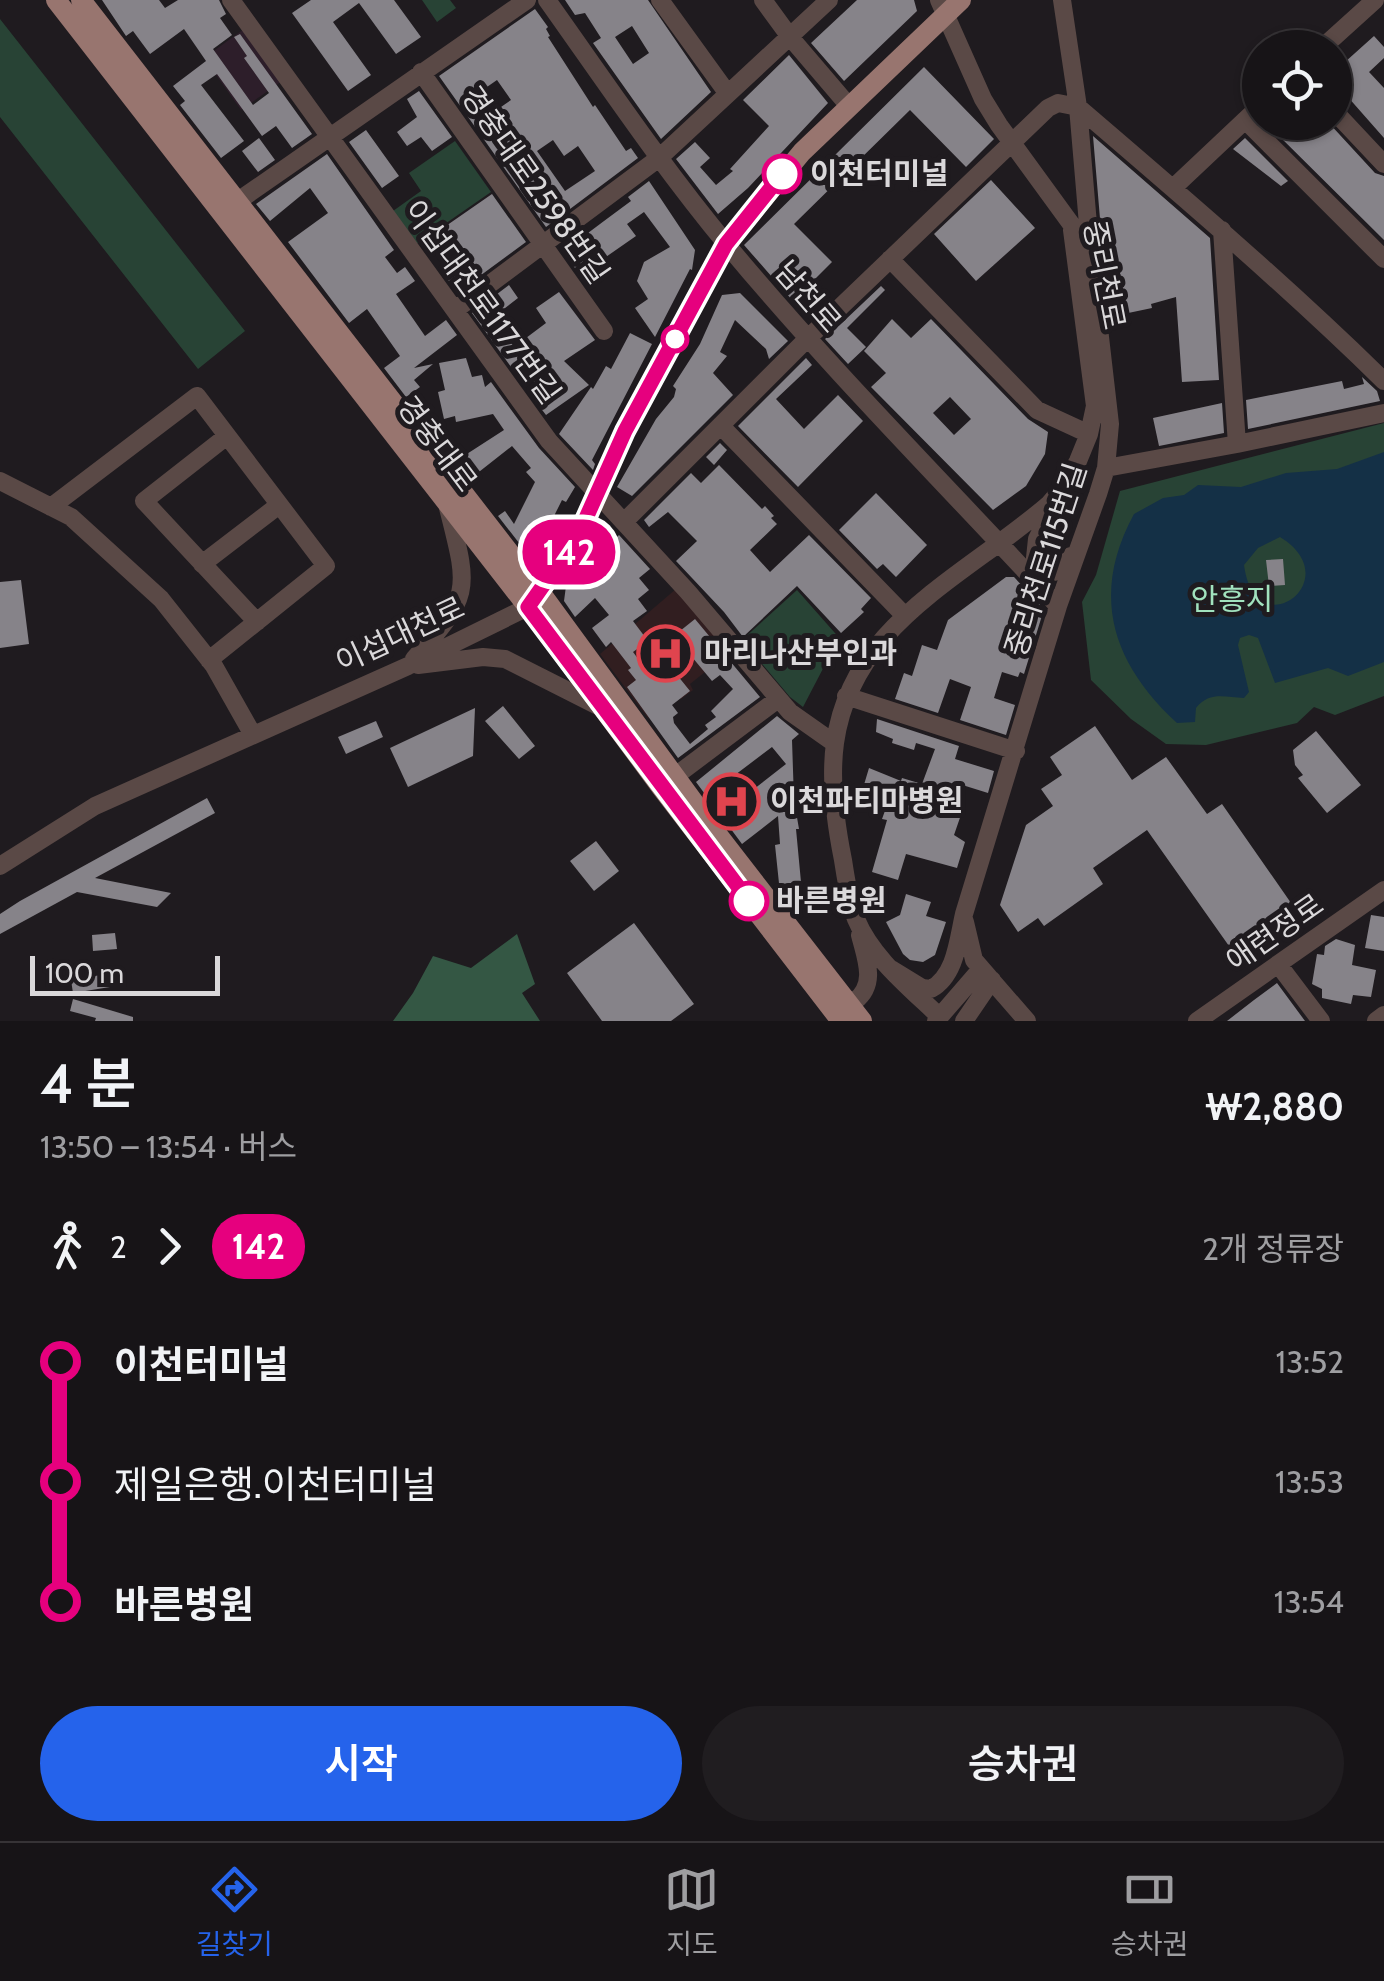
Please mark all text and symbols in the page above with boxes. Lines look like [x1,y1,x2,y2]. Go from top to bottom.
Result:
map controls [1242,30,1352,140]
button: locate [1242,30,1352,140]
street label: 경충대로2598번길 [453,79,617,291]
marker: 이천터미널 [763,155,801,193]
place label: 이천터미널 [810,155,948,192]
street label: 이섭대천로1177번길 [396,193,569,411]
street label: 중리천로 [1076,217,1133,333]
street label: 남천로 [767,253,850,340]
unlabelled marker [662,326,688,352]
street label: 경충대로 [389,388,485,499]
street label: 중리천로115번길 [997,458,1094,661]
line badge: 142 [512,520,626,584]
text: 142 [542,531,596,574]
park label: 안흥지 [1191,581,1273,618]
street label: 이섭대천로 [329,589,470,680]
hospital icon: 마리나산부인과 [635,623,695,683]
place label: 마리나산부인과 [704,634,897,671]
hospital icon: 이천파티마병원 [701,771,761,831]
place label: 이천파티마병원 [770,782,963,819]
marker: 바른병원 [730,882,768,920]
place label: 바른병원 [776,882,886,919]
street label: 애련정로 [1219,886,1331,979]
scale bar [30,951,220,996]
text: 100 m [45,956,124,990]
text: 4 분 [40,1050,136,1117]
text: ₩2,880 [1206,1083,1344,1130]
text: 13:50 – 13:54 · 버스 [40,1127,297,1166]
icon: walk [40,1219,95,1274]
icon: forward [142,1219,197,1274]
text: 142 [232,1225,285,1268]
text: 2 [110,1227,127,1266]
text: 2개 정류장 [1202,1229,1344,1268]
text: 이천터미널 [114,1341,289,1388]
text: 13:52 [1276,1342,1344,1381]
text: 제일은행.이천터미널 [114,1461,437,1508]
text: 13:53 [1275,1462,1344,1501]
text: 바른병원 [114,1581,254,1628]
text: 13:54 [1274,1582,1344,1621]
button: 시작 [40,1706,682,1821]
button: 승차권 [702,1706,1344,1821]
tab: 길찾기 [196,1862,273,1962]
tab: 지도 [664,1862,719,1962]
tab: 승차권 [1111,1862,1188,1962]

